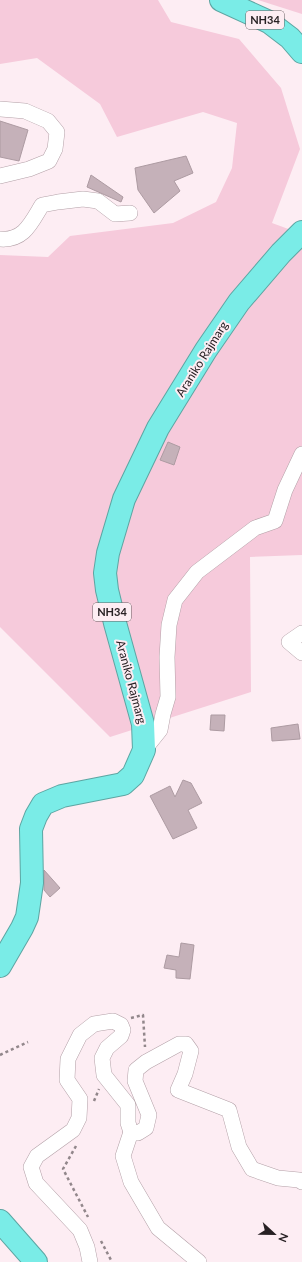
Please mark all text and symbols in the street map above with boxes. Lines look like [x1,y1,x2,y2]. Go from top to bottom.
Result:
road number: NH34 [246,11,284,29]
street label: Araniko Rajmarg [172,318,231,399]
road number: NH34 [93,603,131,621]
street label: Araniko Rajmarg [113,638,150,725]
north arrow [254,1214,294,1254]
text: N [276,1232,291,1244]

